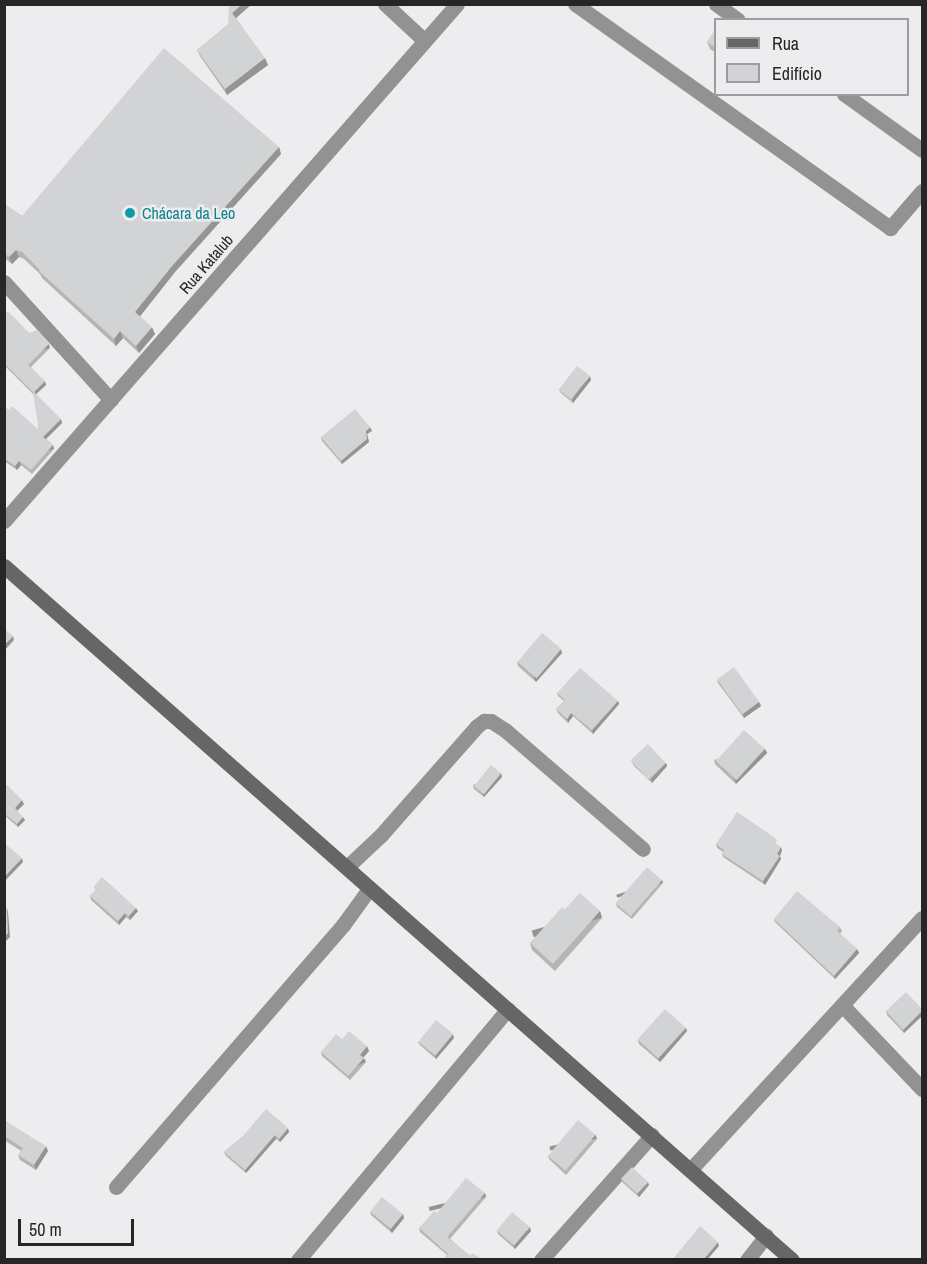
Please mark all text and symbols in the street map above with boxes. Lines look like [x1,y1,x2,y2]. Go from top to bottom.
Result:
legend [714,18,909,96]
text: Rua [772,31,799,56]
text: Edifício [772,61,822,86]
place label: Chácara da Leo [142,203,235,223]
marker: Chácara da Leo [123,206,137,220]
street label: Rua Katalub [175,230,237,298]
scale bar [21,1207,136,1245]
text: 50 m [29,1217,62,1242]

